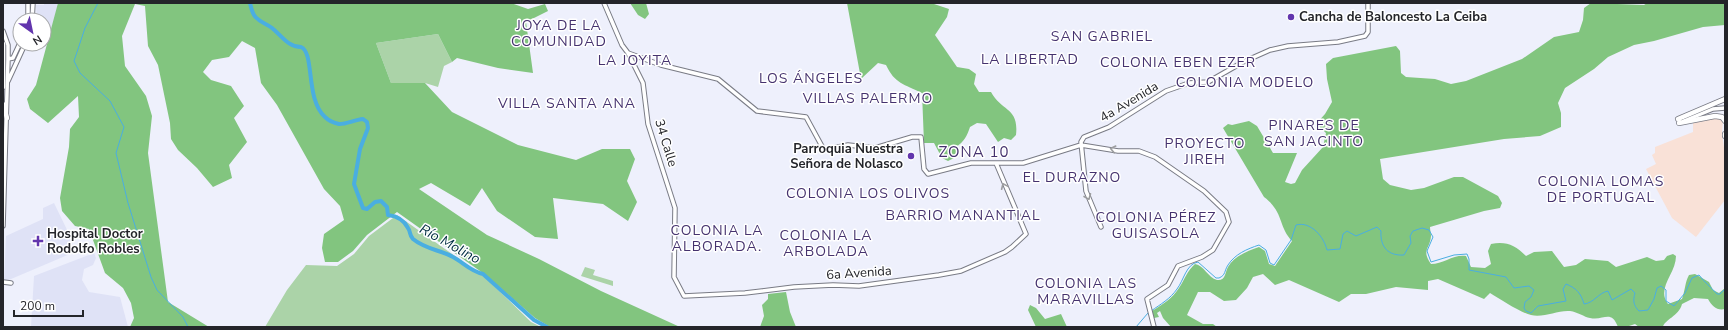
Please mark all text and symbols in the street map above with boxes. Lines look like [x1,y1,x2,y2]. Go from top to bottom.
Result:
place label: Cancha de Baloncesto La Ceiba [1299,8,1487,26]
north arrow [12,12,52,52]
marker: Cancha de Baloncesto La Ceiba [1286,12,1296,22]
district label: JOYA DE LA COMUNIDAD [511,16,607,51]
district label: SAN GABRIEL [1051,27,1153,46]
text: N [30,31,45,48]
district label: LA LIBERTAD [981,50,1079,69]
district label: LA JOYITA [598,51,672,70]
district label: COLONIA EBEN EZER [1100,53,1256,72]
district label: LOS ÁNGELES [759,69,863,88]
district label: COLONIA MODELO [1176,73,1314,92]
street label: 4a Avenida [1096,77,1162,127]
district label: VILLAS PALERMO [802,89,933,108]
district label: VILLA SANTA ANA [497,94,636,113]
district label: PINARES DE SAN JACINTO [1264,116,1364,151]
street label: 34 Calle [650,117,682,169]
district label: PROYECTO JIREH [1165,134,1245,169]
place label: Parroquia Nuestra Señora de Nolasco [790,140,903,173]
district label: ZONA 10 [938,142,1010,162]
one-way arrow [1110,146,1116,154]
marker: Parroquia Nuestra Señora de Nolasco [906,151,916,161]
district label: EL DURAZNO [1023,168,1121,187]
district label: COLONIA LOMAS DE PORTUGAL [1538,172,1664,207]
one-way arrow [1001,183,1009,190]
district label: COLONIA LOS OLIVOS [786,184,950,203]
one-way arrow [1084,193,1092,200]
district label: BARRIO MANANTIAL [885,206,1041,225]
district label: COLONIA PÉREZ GUISASOLA [1095,208,1217,243]
water label: Río Molino [416,219,484,269]
district label: COLONIA LA ALBORADA. [671,221,763,256]
place label: Hospital Doctor Rodolfo Robles [47,225,144,258]
district label: COLONIA LA ARBOLADA [780,226,872,261]
marker: Hospital Doctor Rodolfo Robles [32,235,44,247]
street label: 6a Avenida [826,262,892,284]
district label: COLONIA LAS MARAVILLAS [1035,274,1137,309]
scale bar [14,292,83,318]
text: 200 m [20,298,55,314]

